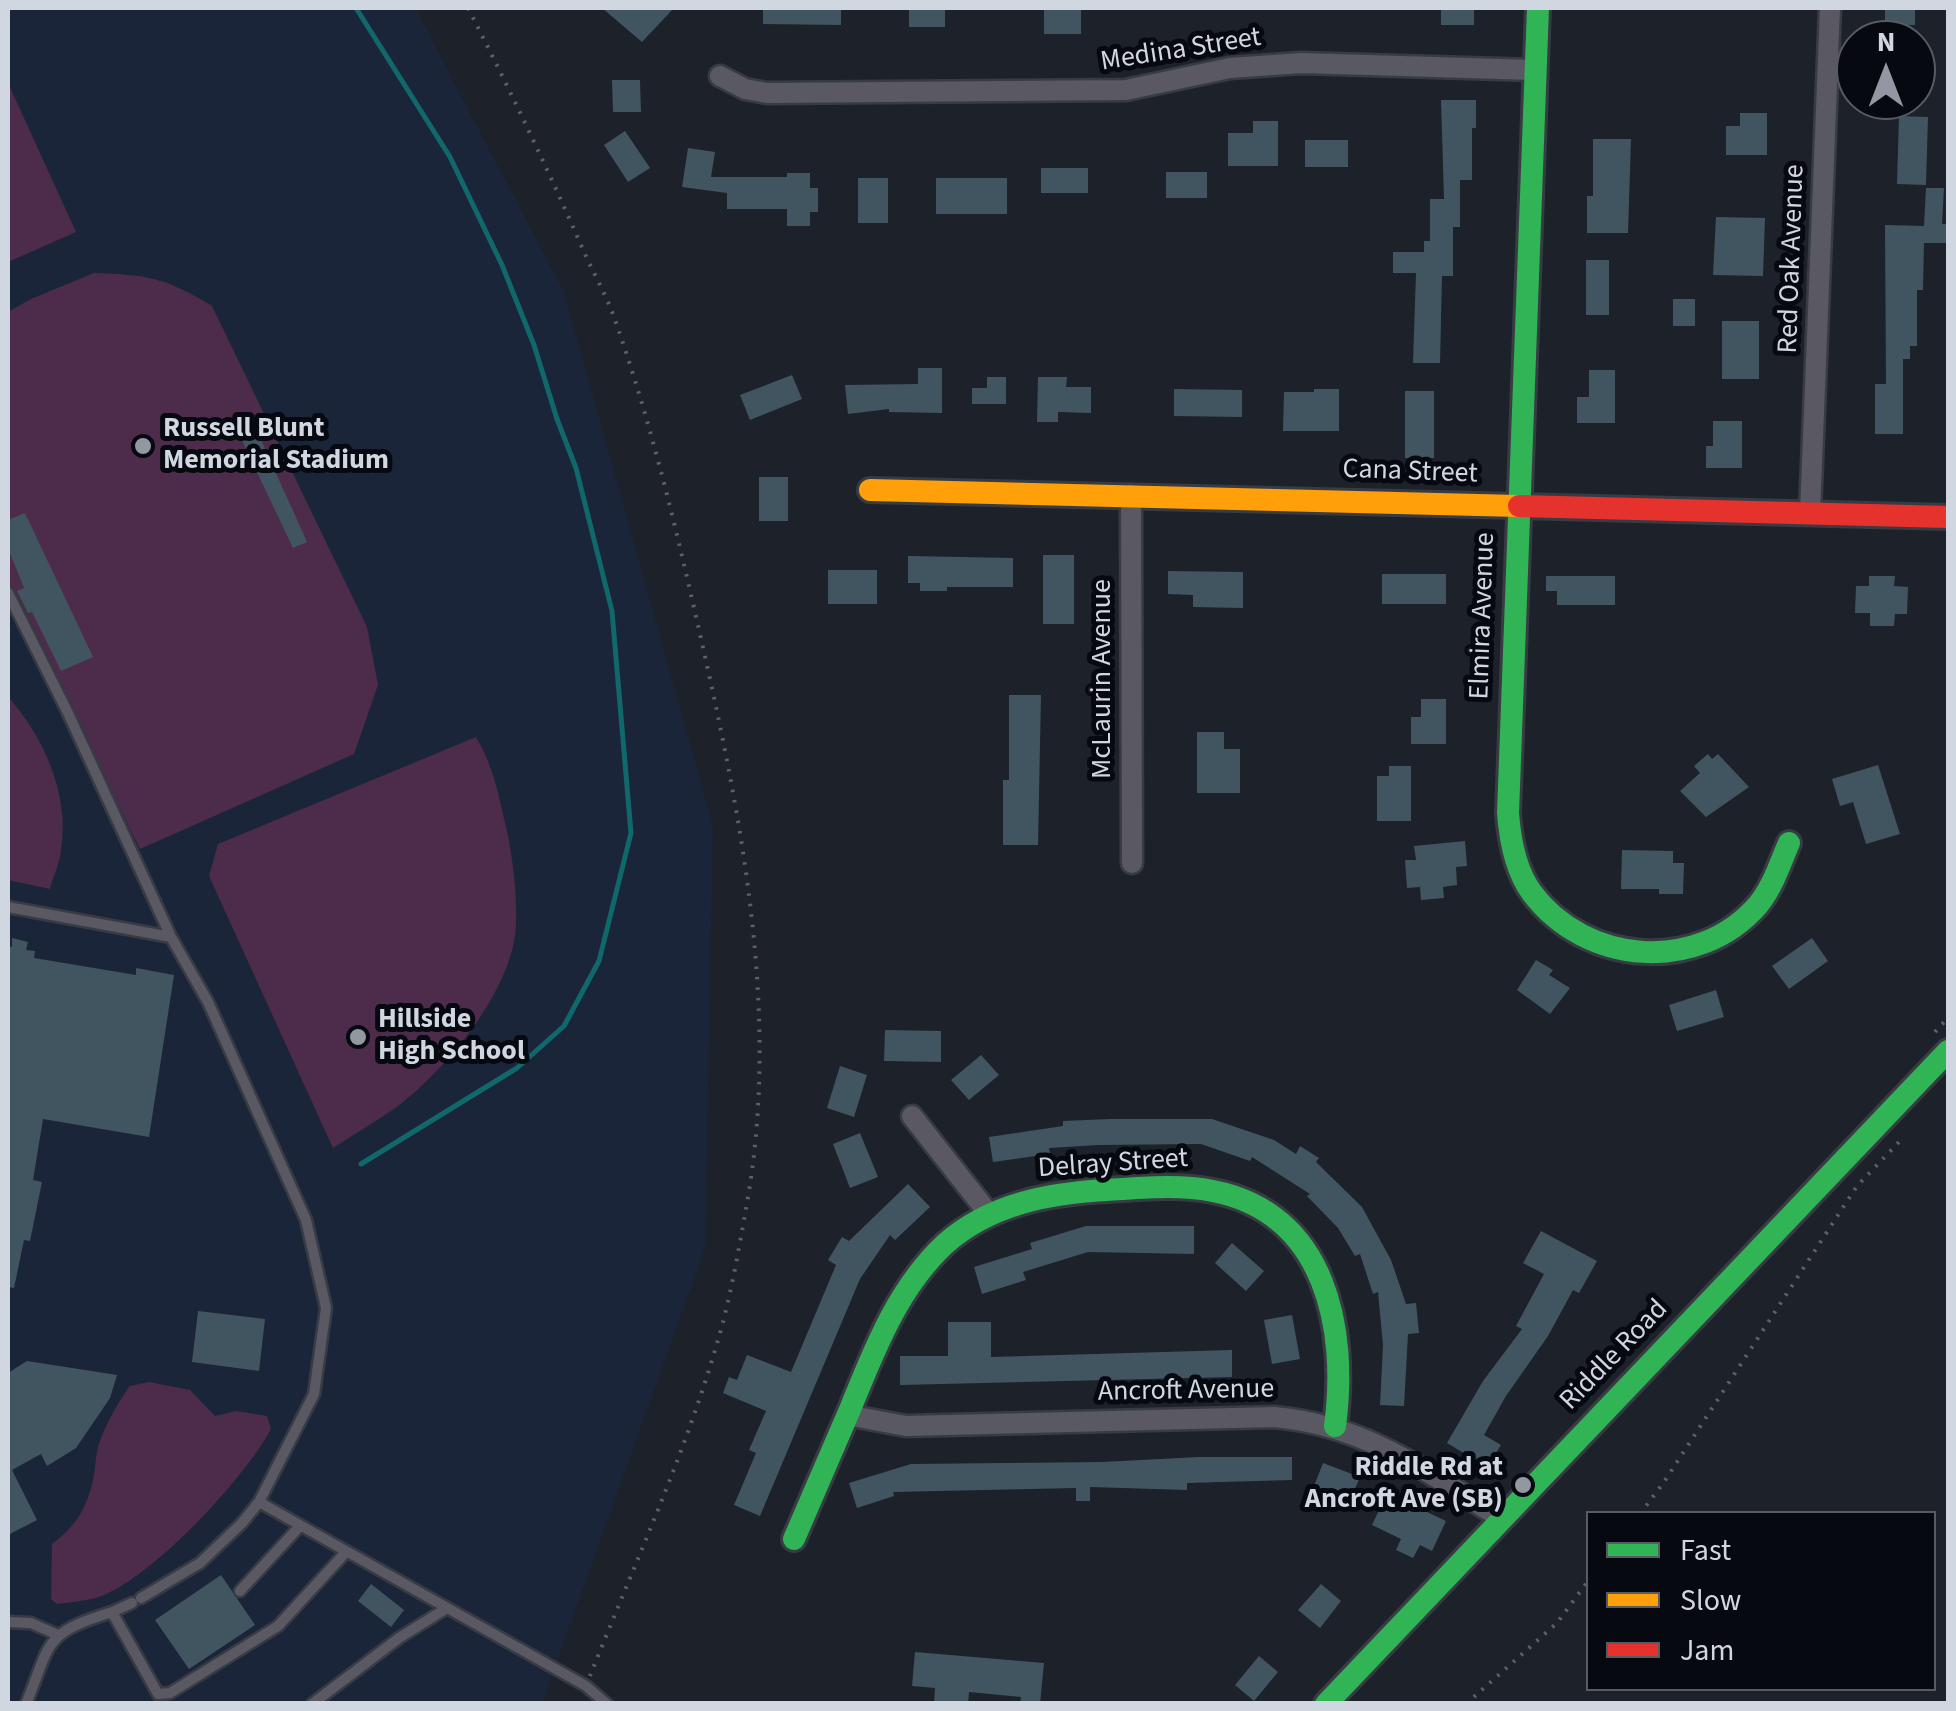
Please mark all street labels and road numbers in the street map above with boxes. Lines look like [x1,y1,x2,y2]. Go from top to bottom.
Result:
street label: Medina Street [1098,22,1264,80]
street label: Red Oak Avenue [1773,164,1813,354]
street label: Cana Street [1342,454,1478,492]
street label: Elmira Avenue [1464,532,1504,700]
street label: McLaurin Avenue [1087,579,1121,779]
street label: Delray Street [1037,1143,1189,1187]
street label: Riddle Road [1554,1294,1676,1418]
street label: Ancroft Avenue [1098,1374,1274,1410]

